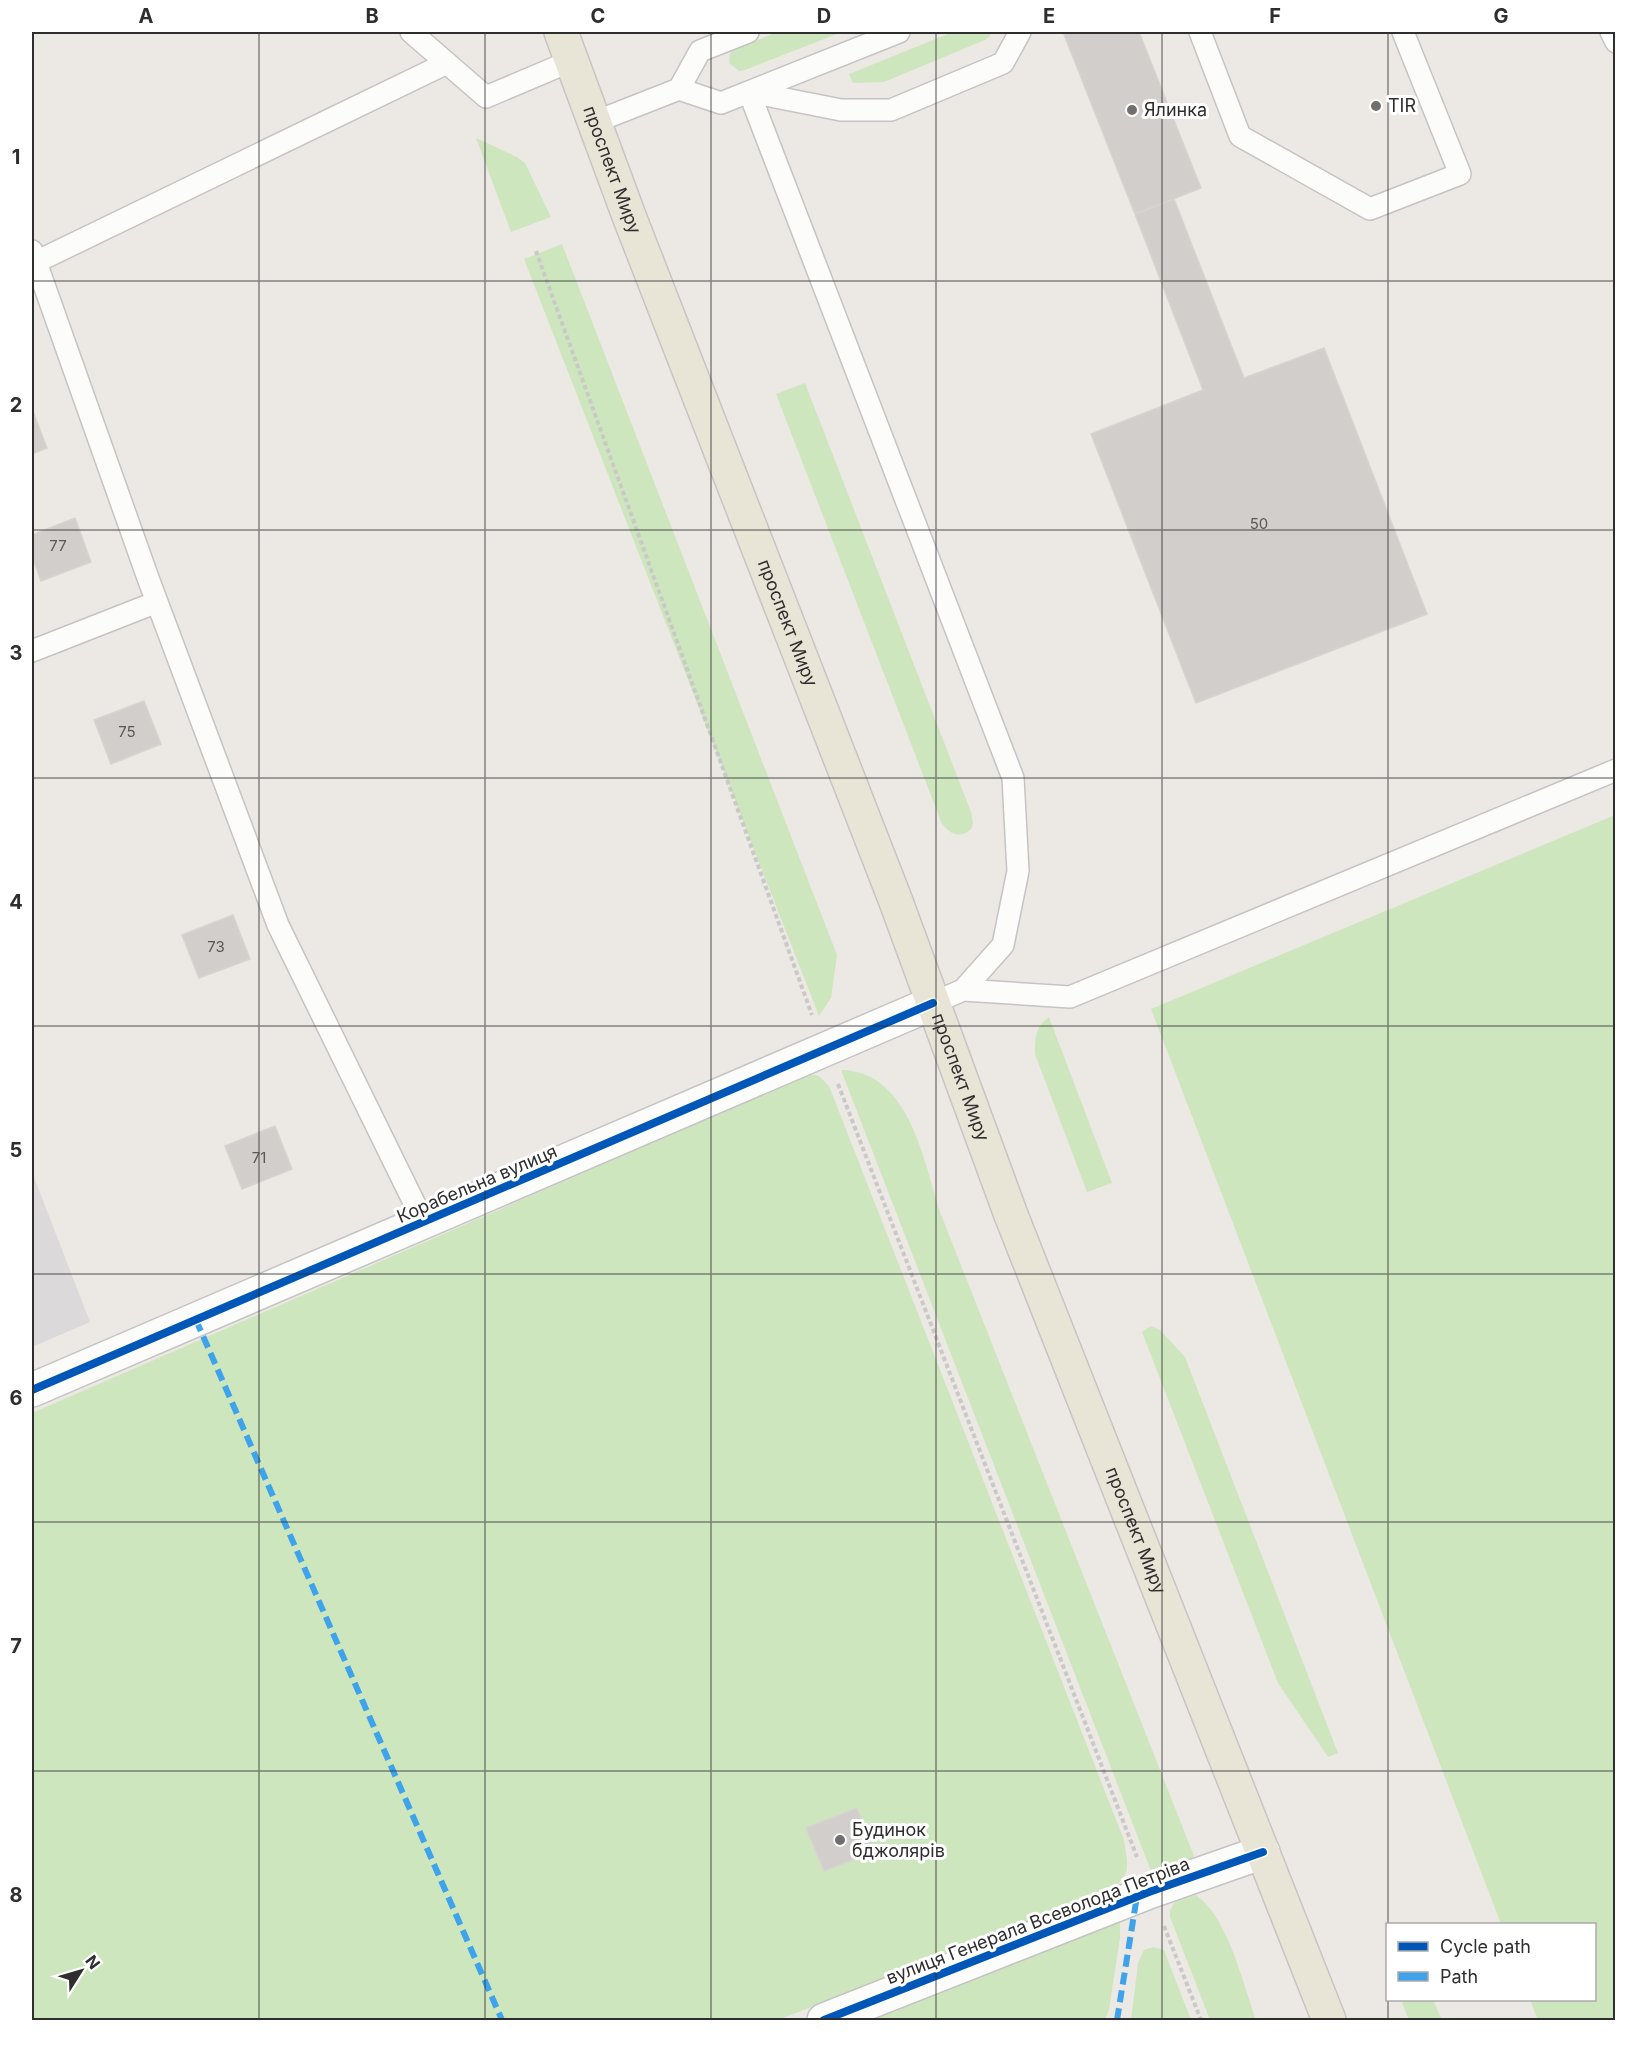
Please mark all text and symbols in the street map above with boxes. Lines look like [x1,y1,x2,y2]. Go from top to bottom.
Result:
text: A [139,4,154,28]
text: B [365,4,379,28]
text: C [591,4,605,28]
text: D [817,4,831,28]
text: E [1043,4,1055,28]
text: F [1269,4,1281,28]
text: G [1493,4,1509,28]
place label: TIR [1388,95,1416,116]
place label: Ялинка [1144,99,1207,120]
marker: TIR [1369,99,1383,113]
street label: проспект Миру [579,103,646,237]
marker: Ялинка [1125,103,1139,117]
text: 1 [12,145,20,169]
text: 2 [10,393,22,417]
house number: 50 [1250,514,1268,533]
house number: 77 [49,536,67,555]
street label: проспект Миру [754,556,822,689]
text: 3 [10,641,22,665]
house number: 75 [118,722,136,741]
text: 4 [9,890,23,914]
house number: 73 [207,937,225,956]
street label: проспект Миру [928,1010,994,1144]
text: 5 [10,1138,22,1162]
street label: Корабельна вулиця [394,1140,560,1227]
house number: 71 [252,1148,266,1167]
text: 6 [10,1386,23,1410]
street label: проспект Миру [1102,1464,1171,1597]
text: 7 [10,1634,22,1658]
place label: Будинок бджолярів [852,1819,945,1861]
marker: Будинок бджолярів [833,1833,847,1847]
street label: вулиця Генерала Всеволода Петріва [883,1853,1192,1988]
text: 8 [9,1883,23,1907]
legend [1386,1923,1596,2001]
text: Cycle path [1440,1936,1531,1957]
north arrow [51,1941,111,2001]
text: N [81,1951,105,1973]
text: Path [1440,1966,1478,1987]

